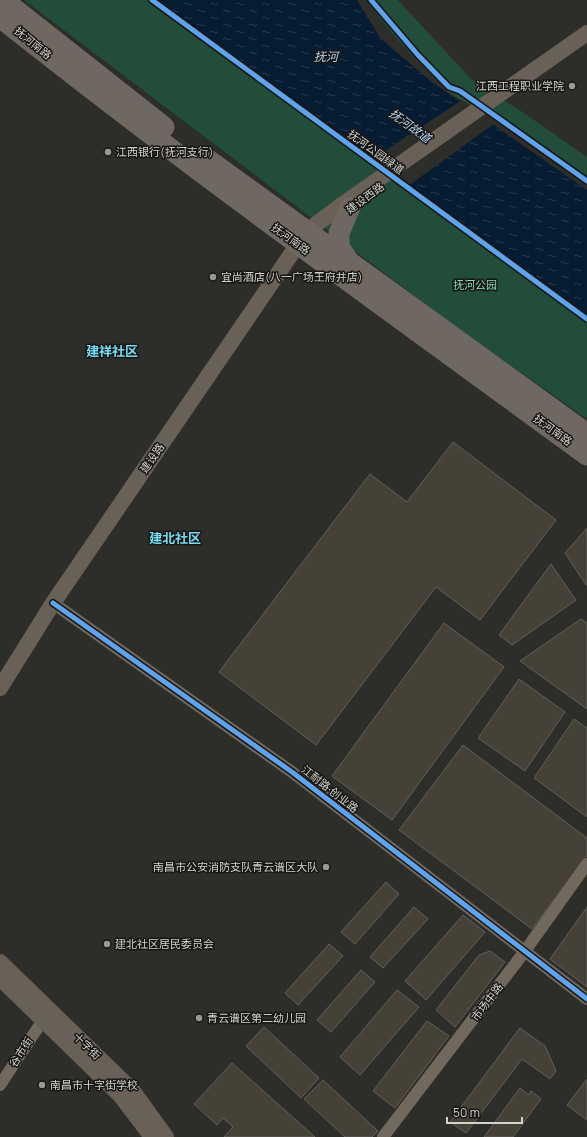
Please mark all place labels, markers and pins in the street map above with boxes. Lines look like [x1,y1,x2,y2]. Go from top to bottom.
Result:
place label: 江西工程职业学院 [476,78,564,93]
marker: 江西工程职业学院 [567,81,577,91]
place label: 江西银行(抚河支行) [116,144,213,159]
marker: 江西银行(抚河支行) [103,147,113,157]
place label: 宜尚酒店(八一广场王府井店) [221,269,362,284]
marker: 宜尚酒店(八一广场王府井店) [208,272,218,282]
place label: 南昌市公安消防支队青云谱区大队 [153,859,318,874]
marker: 南昌市公安消防支队青云谱区大队 [321,862,331,872]
place label: 建北社区居民委员会 [115,936,214,951]
marker: 建北社区居民委员会 [102,939,112,949]
place label: 青云谱区第二幼儿园 [207,1010,306,1025]
marker: 青云谱区第二幼儿园 [194,1013,204,1023]
place label: 南昌市十字街学校 [50,1077,138,1092]
marker: 南昌市十字街学校 [37,1080,47,1090]

